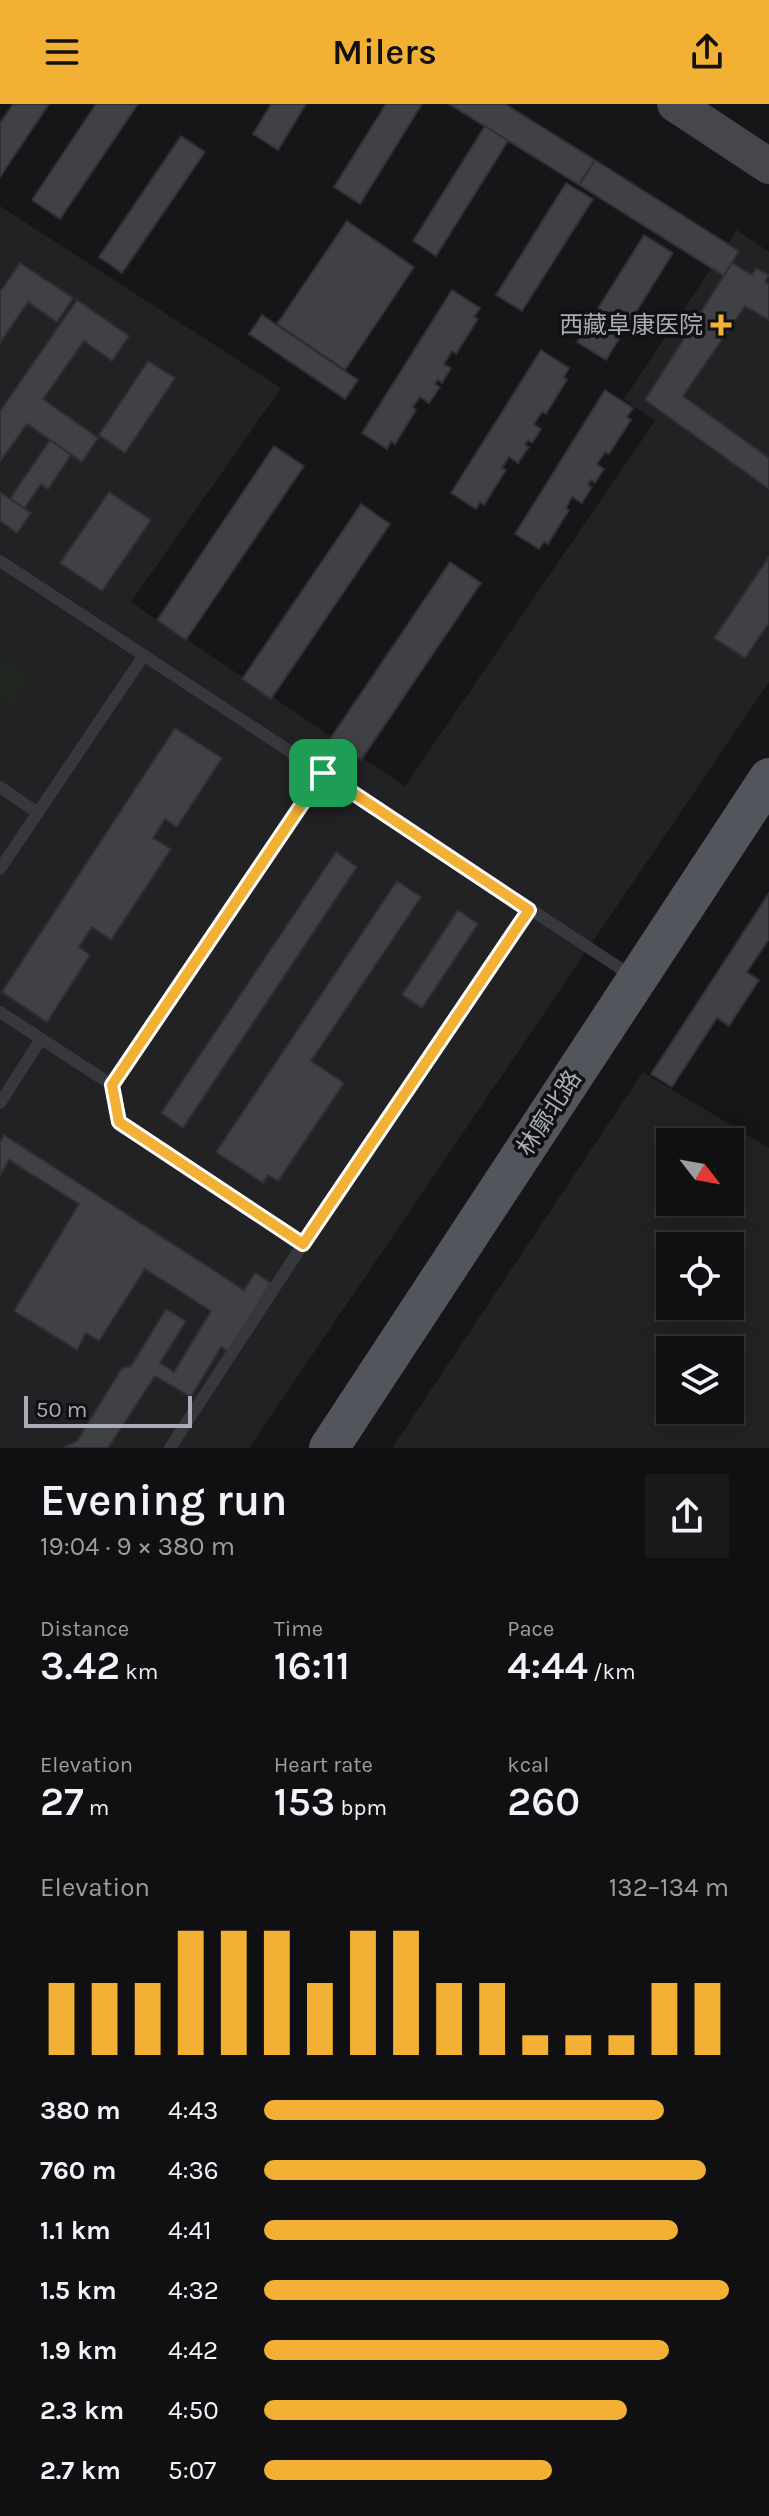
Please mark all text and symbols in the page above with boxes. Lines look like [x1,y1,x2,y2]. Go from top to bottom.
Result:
icon: menu [40,30,84,74]
icon: share [685,30,729,74]
text: Milers [332,31,437,73]
place label: 西藏阜康医院 [559,311,703,339]
marker: 西藏阜康医院 [710,314,732,336]
pin [289,739,357,807]
icon: arrive [301,751,345,795]
street label: 林廓北路 [511,1065,587,1161]
north arrow [656,1128,744,1216]
map controls [656,1128,744,1424]
button: locate [656,1232,744,1320]
button: layers [656,1336,744,1424]
scale bar [24,1392,192,1428]
text: 50 m [36,1397,87,1423]
button: share [645,1474,729,1558]
text: Evening run [40,1475,287,1526]
text: 19:04 · 9 × 380 m [40,1531,235,1562]
text: Distance [40,1616,129,1642]
text: Time [274,1616,323,1642]
text: Pace [507,1616,554,1642]
text: 3.42 [40,1642,120,1689]
text: 16:11 [274,1642,350,1689]
text: 4:44 [507,1642,588,1689]
text: km [120,1659,158,1685]
text: /km [588,1659,636,1685]
text: Elevation [40,1752,133,1778]
text: Heart rate [274,1752,373,1778]
text: kcal [507,1752,549,1778]
text: 27 [40,1778,84,1825]
text: 153 [274,1778,335,1825]
text: 260 [507,1778,580,1825]
text: m [84,1795,109,1821]
text: bpm [335,1795,387,1821]
text: Elevation [40,1872,150,1903]
text: 132–134 m [609,1872,729,1903]
text: 380 m [40,2095,121,2126]
text: 4:43 [168,2095,218,2126]
text: 760 m [40,2155,116,2186]
text: 4:36 [168,2155,219,2186]
text: 1.1 km [40,2215,111,2246]
text: 4:41 [168,2215,212,2246]
text: 1.5 km [40,2275,117,2306]
text: 4:32 [168,2275,219,2306]
text: 1.9 km [40,2335,117,2366]
text: 4:42 [168,2335,218,2366]
text: 2.3 km [40,2395,124,2426]
text: 4:50 [168,2395,219,2426]
text: 2.7 km [40,2455,121,2486]
text: 5:07 [168,2455,216,2486]

